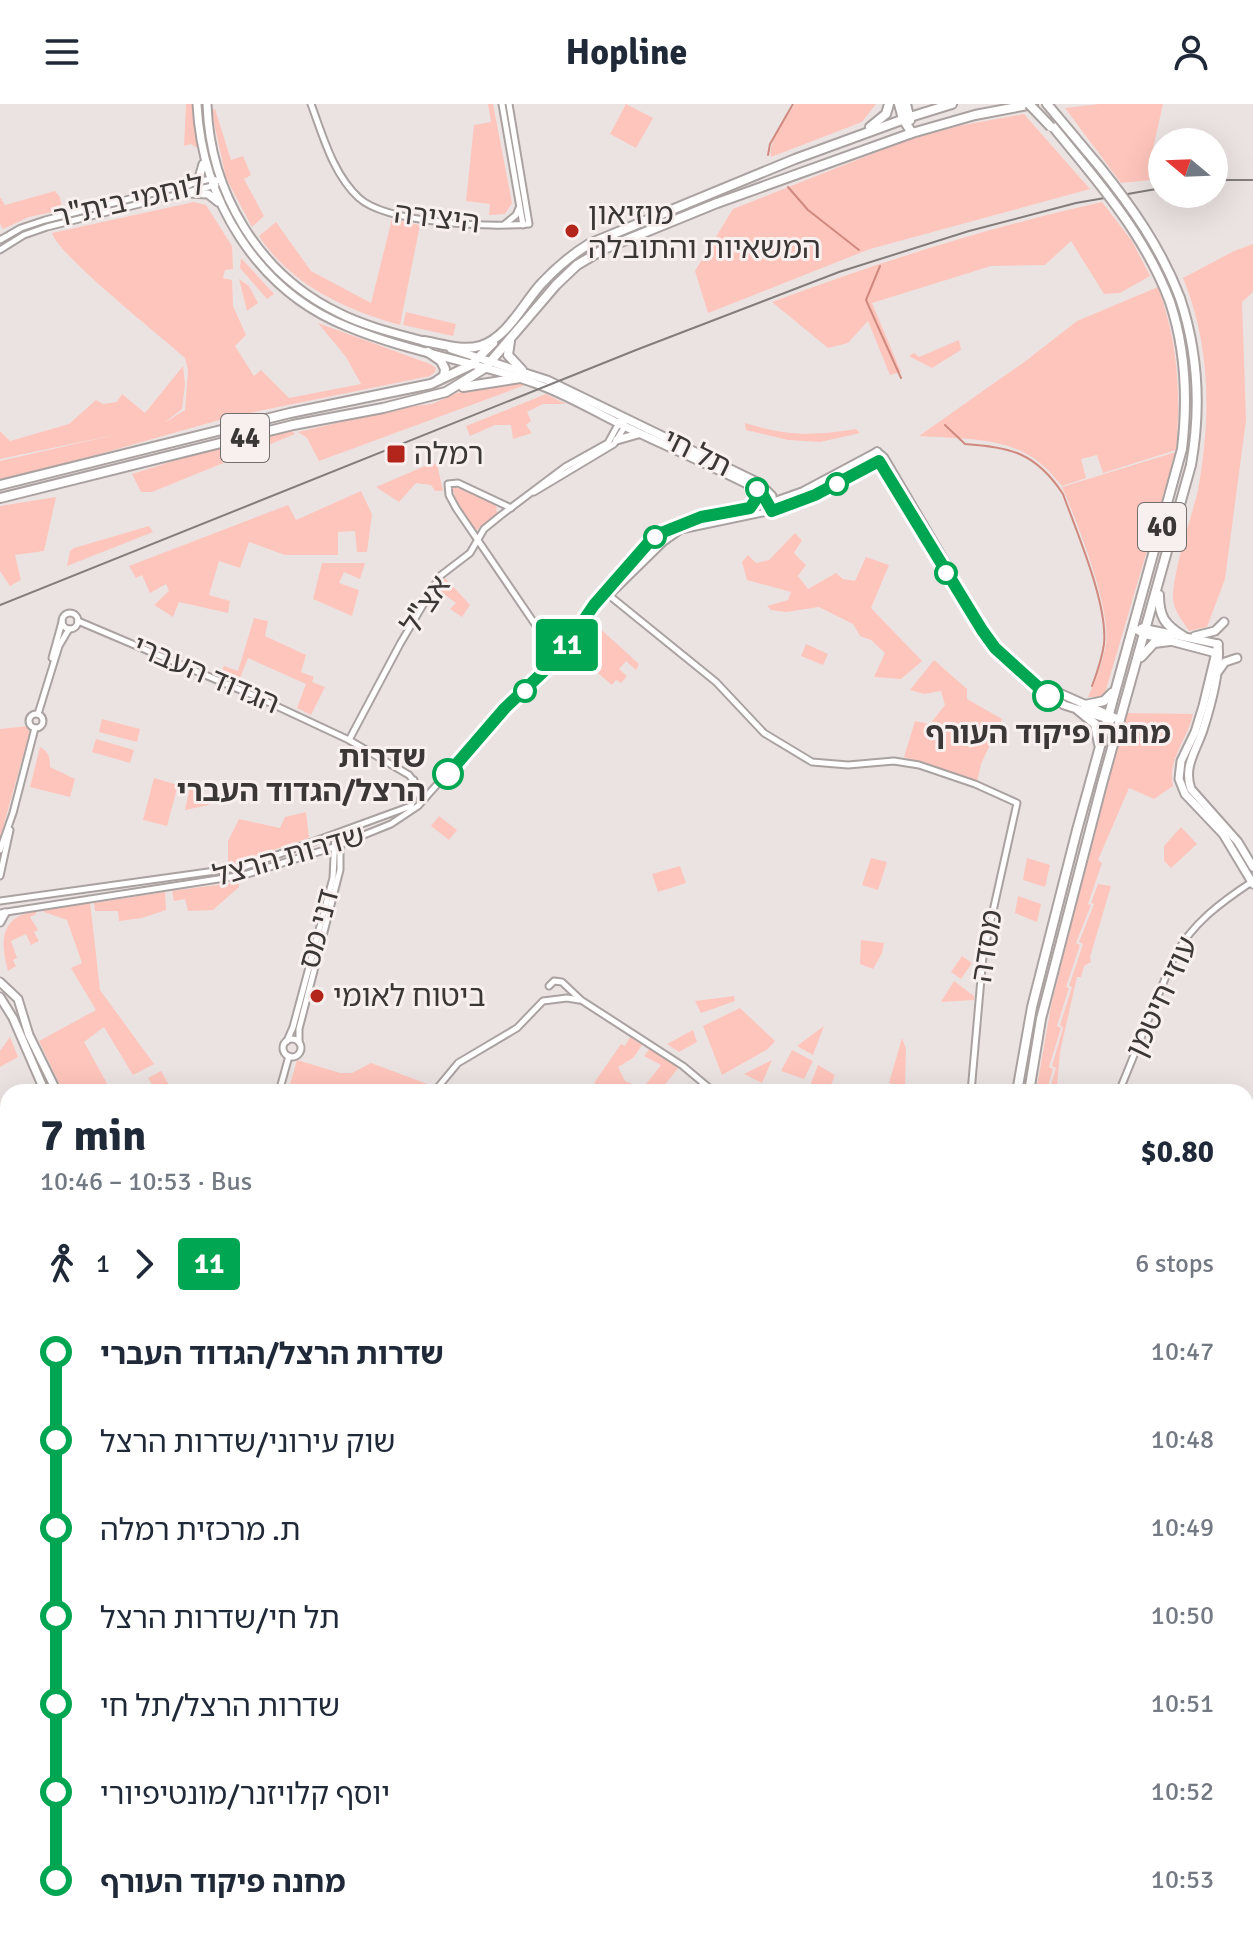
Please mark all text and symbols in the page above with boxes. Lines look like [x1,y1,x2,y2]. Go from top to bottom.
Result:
icon: menu [40,30,84,74]
text: Hopline [566,30,688,75]
icon: person [1169,30,1213,74]
north arrow [1148,128,1228,208]
map controls [1148,128,1228,208]
street label: לוחמי בית"ר [50,166,208,236]
street label: היצירה [392,194,482,242]
place label: מוזיאון המשאיות והתובלה [588,196,821,267]
marker: מוזיאון המשאיות והתובלה [563,222,581,240]
road number: 44 [221,414,269,462]
street label: תל חי [657,421,737,485]
place label: רמלה [414,436,484,473]
marker: רמלה [385,443,407,465]
unlabelled marker [826,473,848,495]
unlabelled marker [746,478,768,500]
road number: 40 [1138,503,1186,551]
unlabelled marker [644,526,666,548]
unlabelled marker [935,562,957,584]
street label: אצ"ל [393,569,459,641]
line badge: 11 [531,619,603,671]
street label: הגדוד העברי [127,628,285,722]
text: 11 [552,628,582,662]
unlabelled marker [514,680,536,702]
marker: מחנה פיקוד העורף [1033,681,1063,711]
place label: מחנה פיקוד העורף [925,715,1171,752]
place label: שדרות הרצל/הגדוד העברי [177,739,426,810]
marker: שדרות הרצל/הגדוד העברי [433,759,463,789]
street label: שדרות הרצל [209,817,369,895]
street label: דני מס [291,885,347,973]
street label: מסדה [963,907,1011,985]
street label: עוזי חיטמן [1118,931,1206,1063]
place label: ביטוח לאומי [333,978,486,1015]
marker: ביטוח לאומי [308,987,326,1005]
text: 7 min [40,1109,146,1163]
text: $0.80 [1141,1134,1214,1171]
text: 10:46 – 10:53 · Bus [40,1166,252,1198]
icon: walk [40,1242,84,1286]
icon: forward [122,1242,166,1286]
text: 11 [194,1247,224,1281]
text: 1 [96,1248,110,1280]
text: 6 stops [1135,1248,1214,1280]
text: שדרות הרצל/הגדוד העברי [100,1336,444,1373]
text: 10:47 [1151,1336,1214,1368]
text: שוק עירוני/שדרות הרצל [100,1424,395,1461]
text: 10:48 [1151,1424,1214,1456]
text: ת. מרכזית רמלה [100,1512,300,1549]
text: 10:49 [1151,1512,1214,1544]
text: תל חי/שדרות הרצל [100,1600,340,1637]
text: 10:50 [1151,1600,1214,1632]
text: שדרות הרצל/תל חי [100,1688,340,1725]
text: 10:51 [1151,1688,1214,1720]
text: יוסף קלויזנר/מונטיפיורי [100,1776,390,1813]
text: 10:52 [1151,1776,1214,1808]
text: מחנה פיקוד העורף [100,1864,346,1901]
text: 10:53 [1151,1864,1214,1896]

